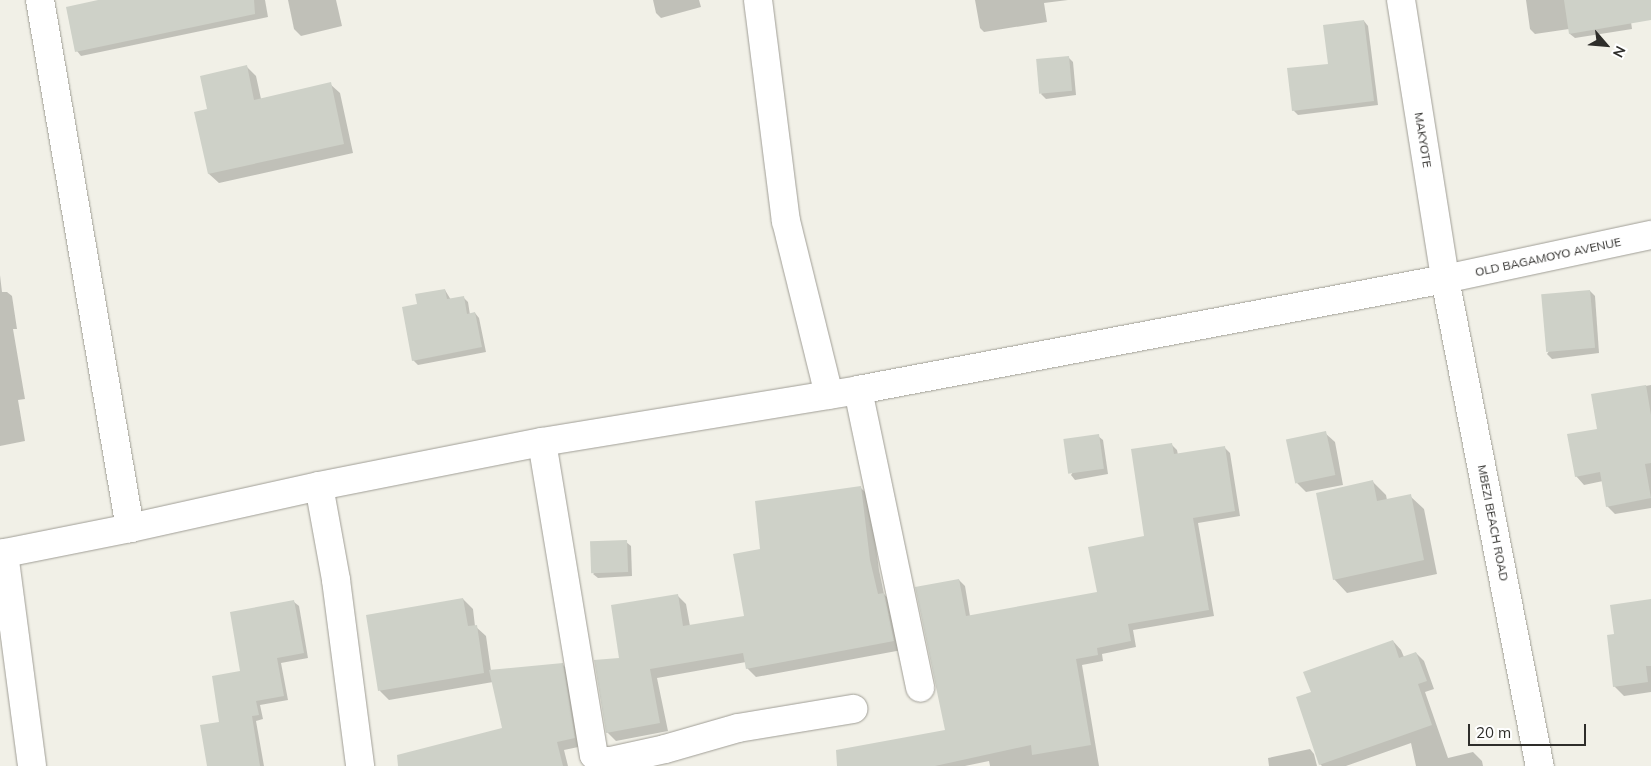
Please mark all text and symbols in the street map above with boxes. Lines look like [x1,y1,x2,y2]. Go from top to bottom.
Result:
north arrow [1581,20,1631,70]
text: N [1609,43,1630,61]
street label: MAKYOTE [1411,111,1435,169]
street label: OLD BAGAMOYO AVENUE [1474,234,1622,280]
street label: MBEZI BEACH ROAD [1475,464,1511,582]
scale bar [1471,714,1588,746]
text: 20 m [1476,723,1511,742]

